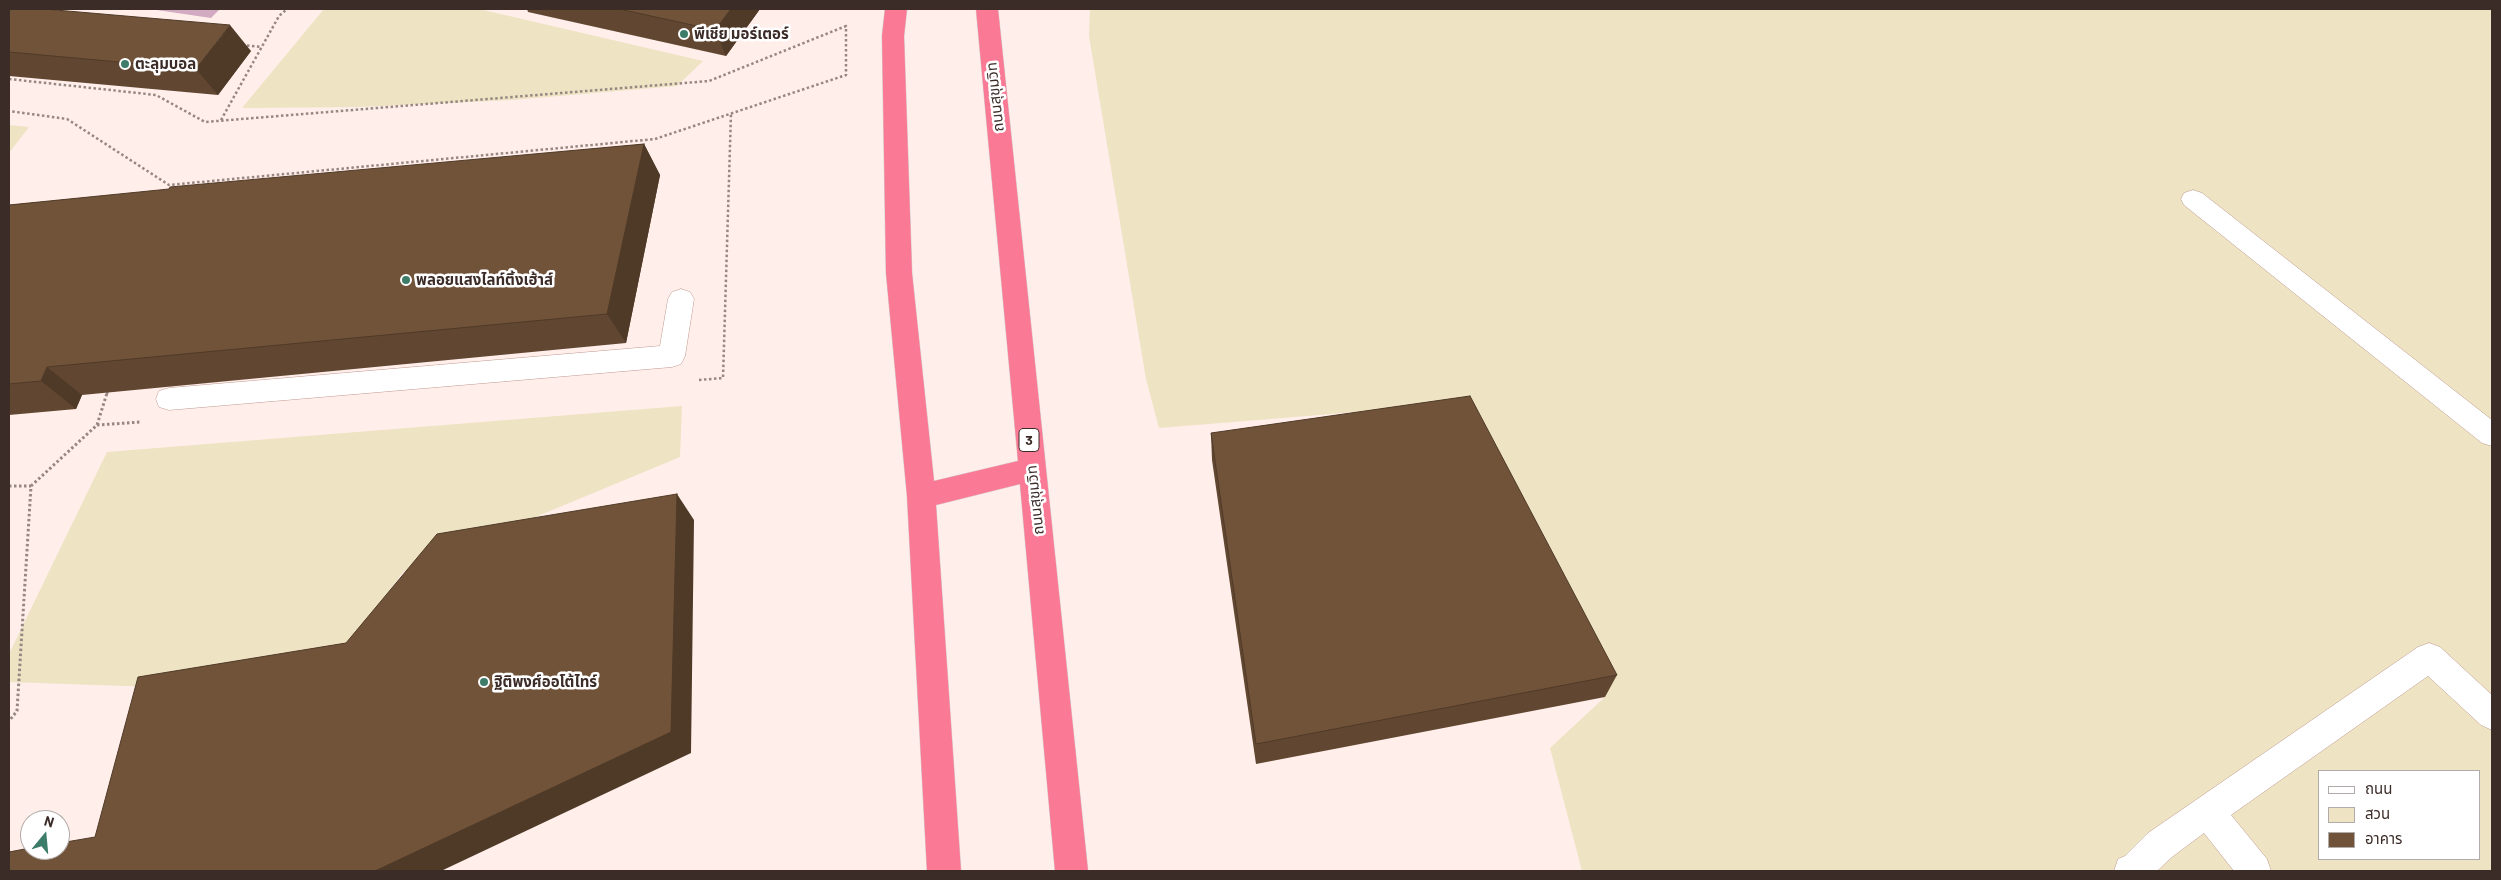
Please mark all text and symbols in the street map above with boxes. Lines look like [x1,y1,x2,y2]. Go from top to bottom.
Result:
place label: พีเชีย มอร์เตอร์ [694,25,789,43]
marker: พีเชีย มอร์เตอร์ [678,28,690,40]
place label: ตะลุมบอล [135,55,196,73]
marker: ตะลุมบอล [119,58,131,70]
street label: ถนนสุขุมวิท [982,61,1008,133]
place label: พลอยแสงไลท์ติ้งเฮ้าส์ [416,271,553,289]
marker: พลอยแสงไลท์ติ้งเฮ้าส์ [400,274,412,286]
road number: 3 [1019,428,1039,452]
street label: ถนนสุขุมวิท [1022,464,1048,536]
place label: ฐิติพงศ์ออโต้ไทร์ [494,673,597,691]
marker: ฐิติพงศ์ออโต้ไทร์ [478,676,490,688]
legend [2318,770,2481,860]
text: ถนน [2365,779,2392,797]
text: สวน [2365,804,2390,822]
north arrow [20,810,70,860]
text: N [42,812,56,831]
text: อาคาร [2365,829,2402,847]

